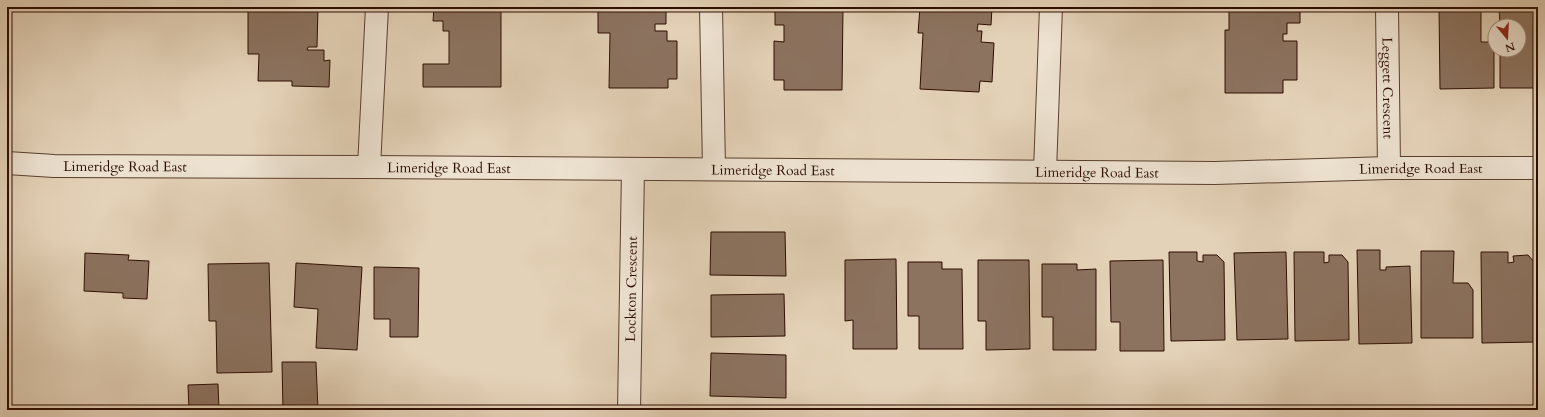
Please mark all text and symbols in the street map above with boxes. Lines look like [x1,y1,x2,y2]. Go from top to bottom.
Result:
north arrow [1487,18,1527,58]
street label: Leggett Crescent [1377,37,1398,139]
text: N [1503,38,1517,56]
street label: Limeridge Road East [63,157,187,176]
street label: Limeridge Road East [387,158,511,178]
street label: Limeridge Road East [1359,159,1483,179]
street label: Limeridge Road East [711,160,835,180]
street label: Limeridge Road East [1035,163,1159,183]
street label: Lockton Crescent [621,235,642,342]

